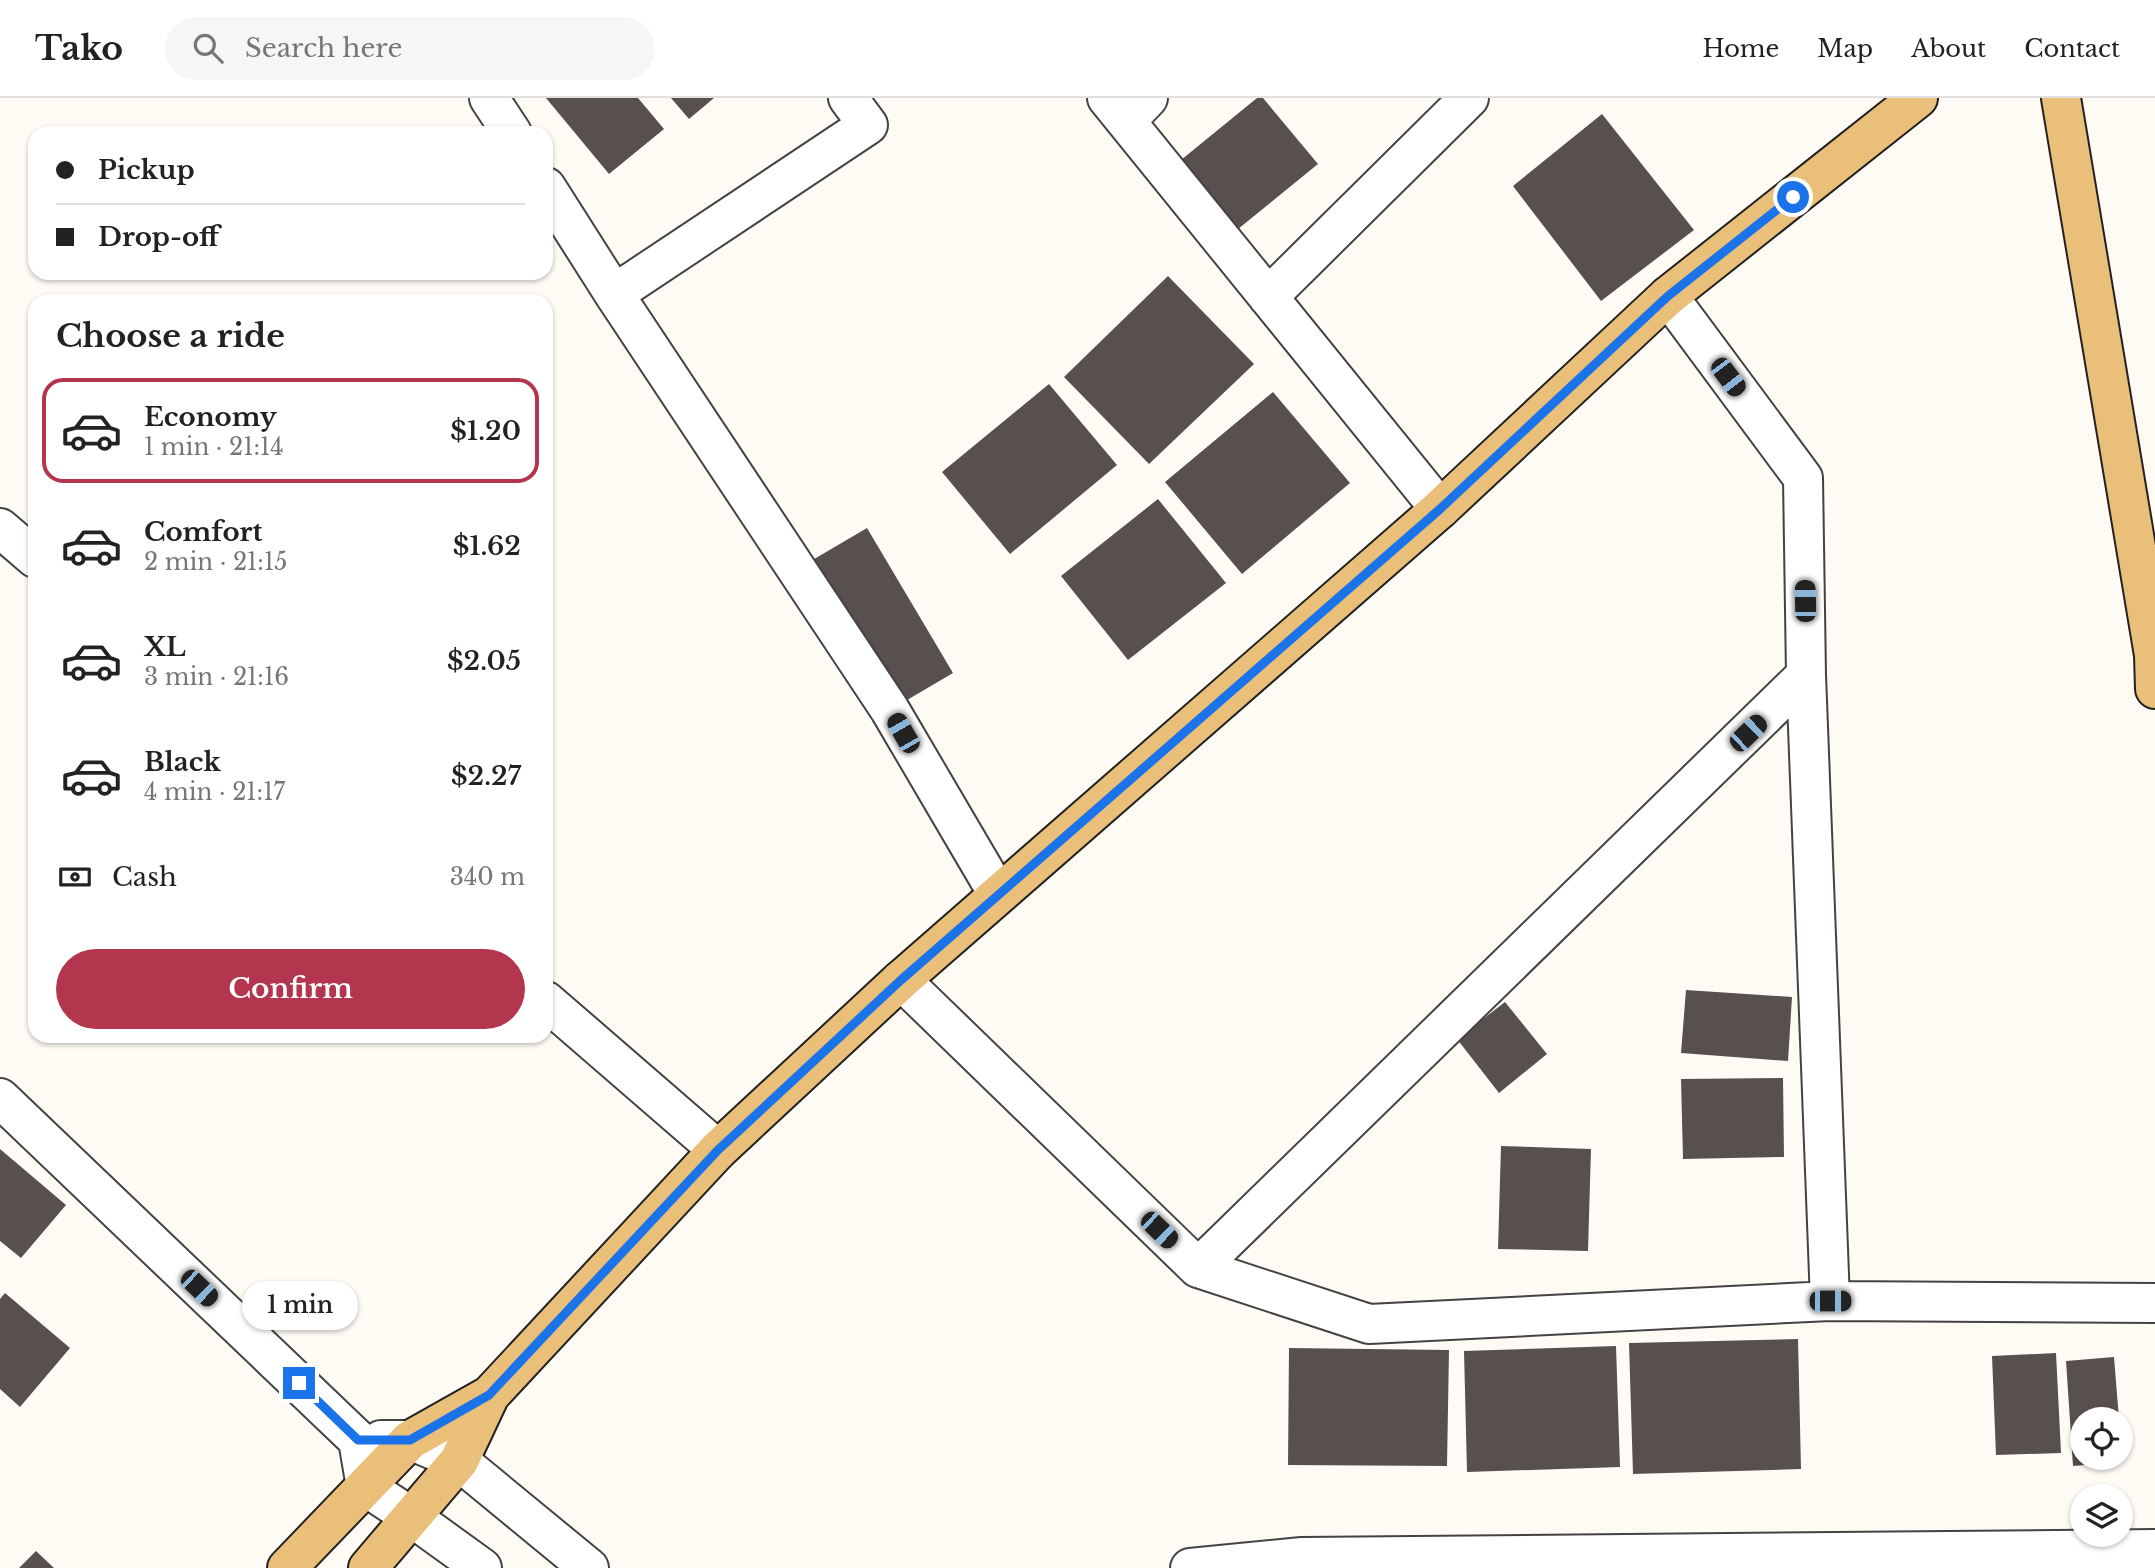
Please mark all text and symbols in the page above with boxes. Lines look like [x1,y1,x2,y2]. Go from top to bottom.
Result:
search box [165,17,655,80]
text: Tako [35,28,123,69]
icon: search [189,29,227,67]
text: Search here [245,32,402,64]
text: Home [1703,34,1779,63]
text: Map [1817,34,1873,63]
text: About [1911,34,1986,63]
text: Contact [2024,34,2120,63]
text: Pickup [98,154,195,186]
route start [1777,181,1809,213]
text: Drop-off [98,221,219,253]
text: Choose a ride [56,316,285,356]
car [1707,354,1750,400]
icon: car [60,399,123,462]
text: Economy [144,401,277,433]
text: $1.20 [450,415,521,447]
text: 1 min · 21:14 [144,433,284,461]
icon: car [60,514,123,577]
text: Comfort [144,516,262,548]
text: $1.62 [453,530,521,562]
text: 2 min · 21:15 [144,548,287,576]
car [1795,580,1816,622]
icon: car [60,629,123,692]
text: XL [144,631,186,663]
text: $2.05 [447,645,521,677]
text: 3 min · 21:16 [144,663,289,691]
car [884,710,923,756]
car [1726,711,1771,755]
icon: car [60,744,123,807]
text: Black [144,746,221,778]
text: $2.27 [451,760,521,792]
text: 4 min · 21:17 [144,778,285,806]
icon: cash [56,858,94,896]
text: Cash [112,861,177,893]
text: 340 m [450,863,525,891]
button: Confirm [56,949,525,1029]
car [1137,1208,1182,1252]
car [177,1266,222,1310]
callout: 1 min [241,1282,357,1330]
text: 1 min [267,1291,333,1319]
car [1810,1291,1852,1312]
route end [283,1367,315,1399]
map controls [2070,1407,2133,1547]
button: locate [2070,1407,2133,1470]
button: layers [2070,1484,2133,1547]

